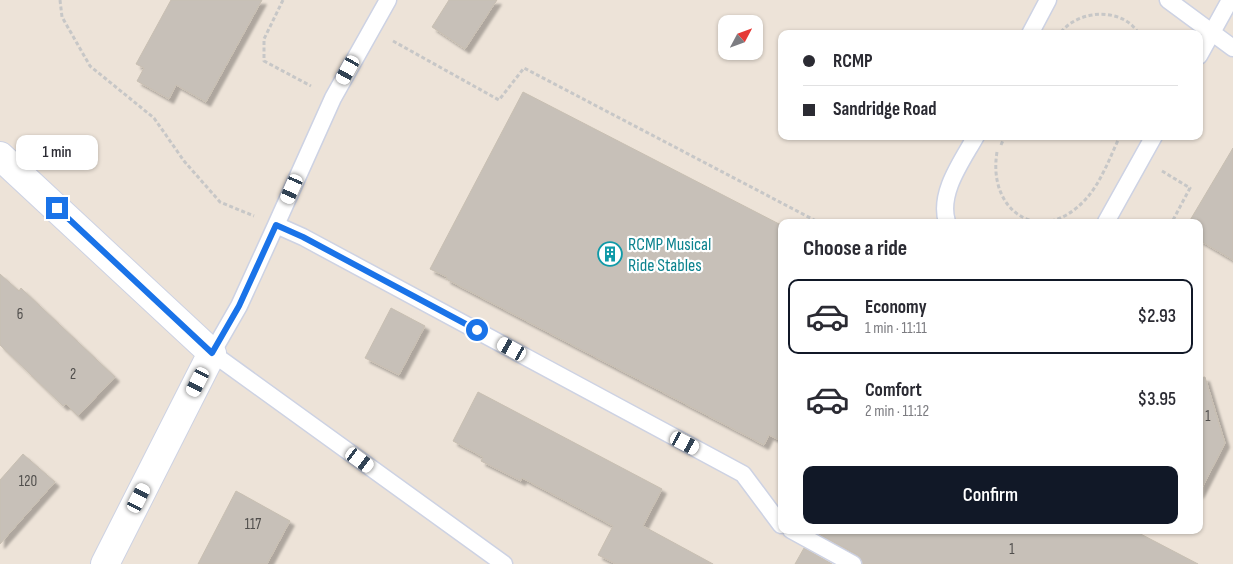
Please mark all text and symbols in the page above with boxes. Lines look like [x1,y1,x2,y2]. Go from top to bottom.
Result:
north arrow [718,15,762,60]
map controls [718,15,763,60]
text: RCMP [833,50,873,73]
car [334,53,361,87]
text: Sandridge Road [833,98,937,121]
callout: 1 min [16,136,98,170]
text: 1 min [42,143,72,162]
car [279,172,304,206]
route end [46,197,68,219]
place label: RCMP Musical Ride Stables [628,234,711,276]
text: Choose a ride [803,235,907,262]
building icon: RCMP Musical Ride Stables [597,241,623,267]
icon: car [805,294,850,339]
text: Economy [865,296,927,319]
house number: 6 [17,305,23,324]
text: $2.93 [1138,305,1176,328]
route start [466,319,488,341]
text: 1 min · 11:11 [865,319,927,338]
car [495,335,528,363]
house number: 2 [70,365,76,384]
car [184,365,211,399]
icon: car [805,377,850,422]
text: Comfort [865,379,922,402]
text: $3.95 [1138,388,1176,411]
text: 2 min · 11:12 [865,402,929,421]
house number: 1 [1205,407,1211,426]
car [668,429,701,457]
car [343,445,376,475]
button: Confirm [803,466,1178,524]
house number: 120 [19,472,37,491]
car [125,481,152,515]
house number: 117 [245,515,261,534]
house number: 1 [1009,540,1015,559]

